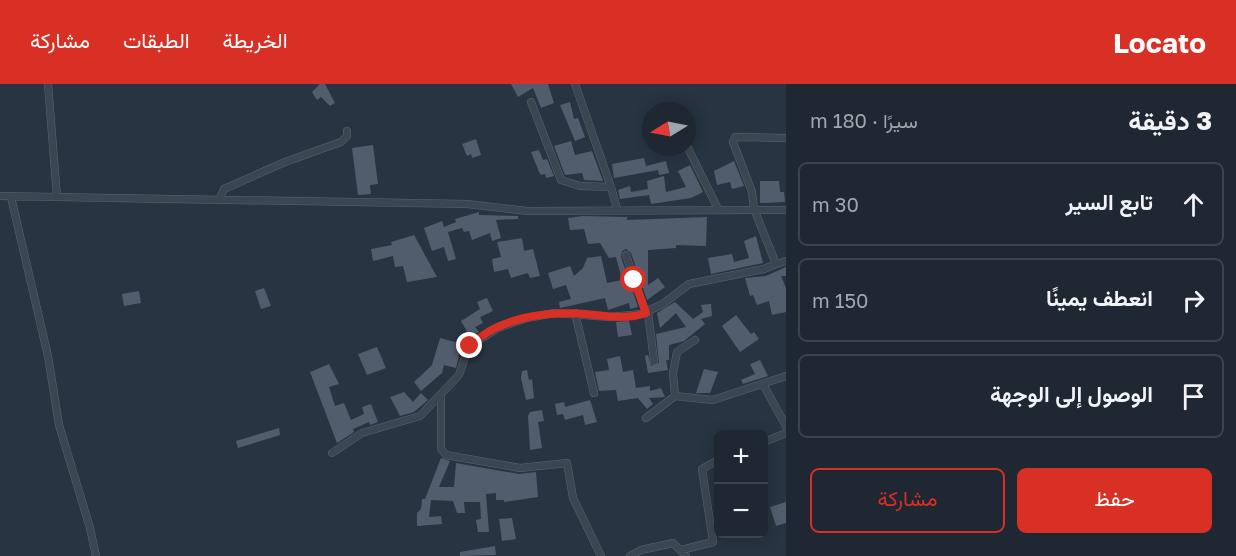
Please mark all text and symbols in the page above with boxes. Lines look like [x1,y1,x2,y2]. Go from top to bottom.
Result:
text: Locato [1113,26,1206,59]
text: مشاركة [30,27,90,53]
text: الطبقات [123,27,190,53]
text: الخريطة [223,27,288,53]
north arrow [642,102,696,156]
text: 3 دقيقة [1128,105,1212,136]
text: سيرًا · 180 m [810,108,918,132]
text: تابع السير [1065,188,1153,215]
icon: ahead [1177,188,1210,221]
text: 30 m [812,192,859,216]
route start [620,266,646,292]
text: انعطف يمينًا [1046,284,1153,311]
icon: right [1177,284,1210,317]
text: 150 m [812,288,868,312]
route end [456,332,482,358]
text: الوصول إلى الوجهة [990,380,1153,407]
icon: arrive [1177,380,1210,413]
map controls [714,430,768,538]
button: + [714,430,768,484]
button: مشاركة [810,468,1005,533]
button: حفظ [1017,468,1212,533]
button: − [714,484,768,538]

